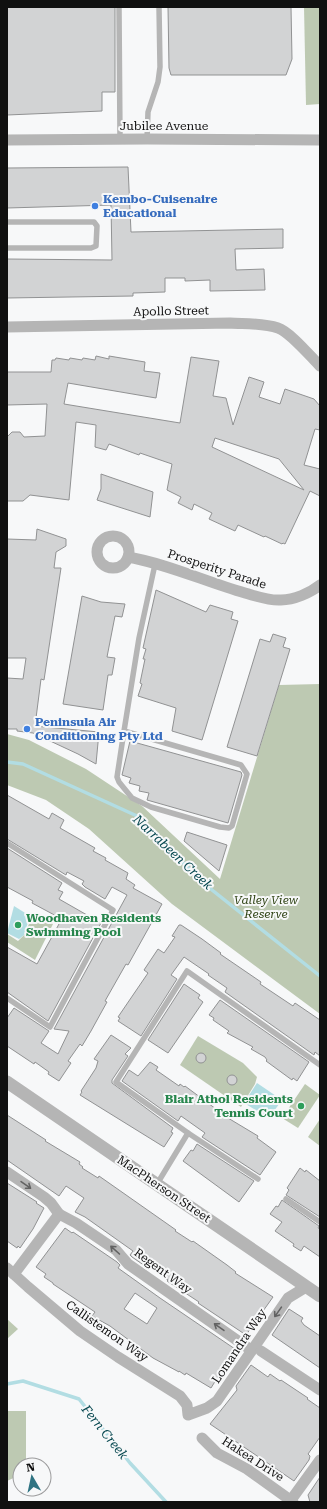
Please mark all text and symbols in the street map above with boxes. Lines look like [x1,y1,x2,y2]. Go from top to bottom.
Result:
street label: Jubilee Avenue [120,119,209,133]
place label: Kembo-Cuisenaire Educational [103,192,217,220]
marker: Kembo-Cuisenaire Educational [90,201,100,211]
street label: Apollo Street [133,303,210,319]
street label: Prosperity Parade [166,546,268,592]
place label: Peninsula Air Conditioning Pty Ltd [35,715,163,743]
marker: Peninsula Air Conditioning Pty Ltd [22,724,32,734]
water label: Narrabeen Creek [130,811,216,893]
park label: Valley View Reserve [234,893,299,921]
place label: Woodhaven Residents Swimming Pool [26,911,161,939]
marker: Woodhaven Residents Swimming Pool [13,920,23,930]
place label: Blair Athol Residents Tennis Court [165,1092,293,1120]
marker: Blair Athol Residents Tennis Court [296,1101,306,1111]
street label: MacPherson Street [115,1153,214,1226]
one-way arrow [20,1181,31,1189]
street label: Regent Way [131,1245,195,1297]
one-way arrow [110,1246,120,1255]
street label: Callistemon Way [63,1297,152,1365]
street label: Lomandra Way [209,1305,270,1386]
one-way arrow [274,1306,282,1317]
one-way arrow [214,1323,225,1331]
water label: Fern Creek [78,1401,132,1463]
street label: Hakea Drive [219,1434,287,1484]
north arrow [12,1457,52,1497]
text: N [25,1460,36,1475]

